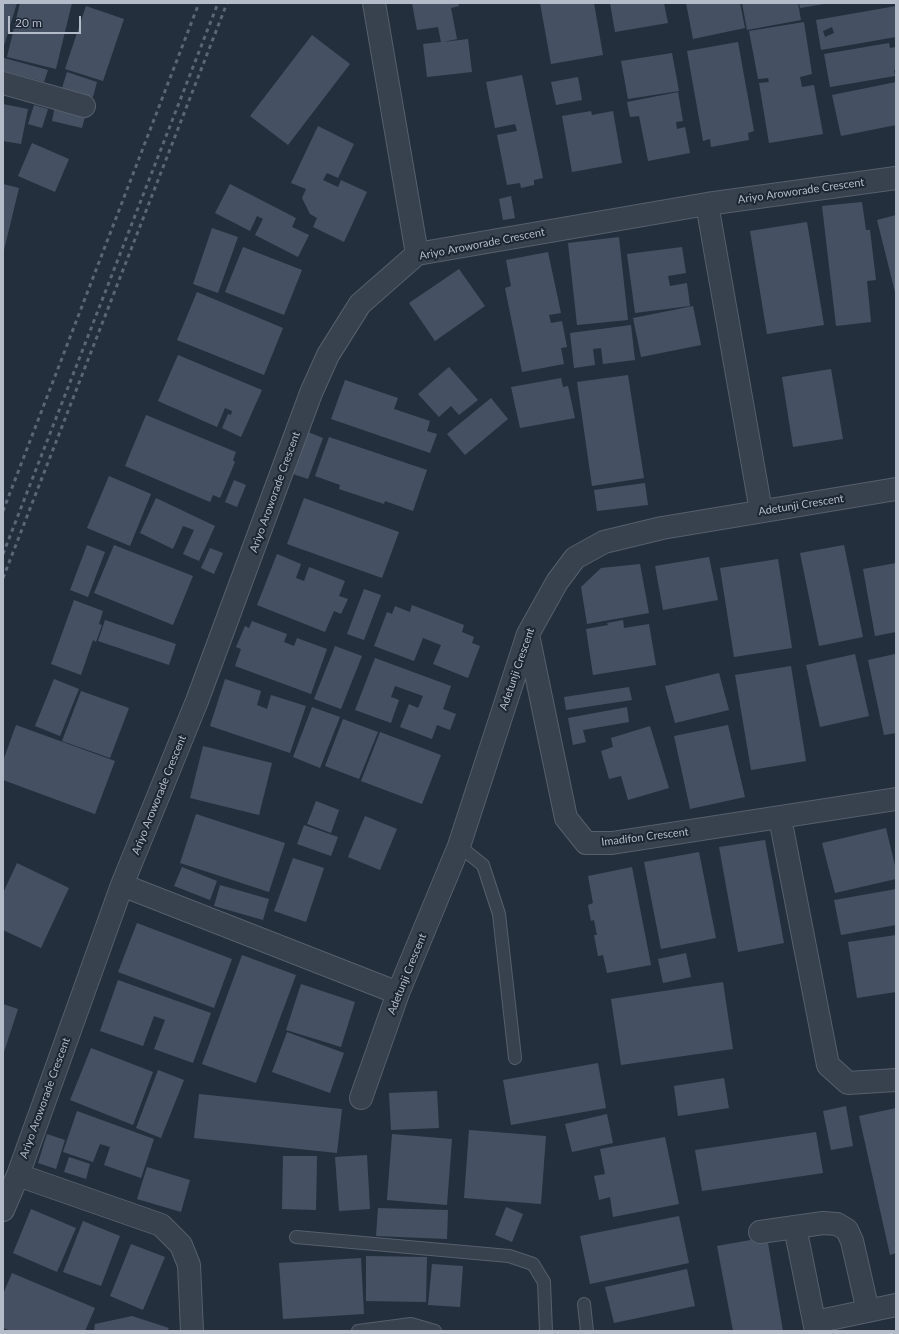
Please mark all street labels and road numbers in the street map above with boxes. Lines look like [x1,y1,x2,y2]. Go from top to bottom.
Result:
street label: Ariyo Aroworade Crescent [737,176,865,206]
street label: Ariyo Aroworade Crescent [418,225,546,263]
street label: Ariyo Aroworade Crescent [247,430,303,554]
street label: Adetunji Crescent [757,492,845,518]
street label: Adetunji Crescent [497,626,537,712]
street label: Ariyo Aroworade Crescent [129,733,189,857]
street label: Imadifon Crescent [601,825,689,849]
street label: Adetunji Crescent [385,932,429,1016]
street label: Ariyo Aroworade Crescent [17,1036,73,1160]

